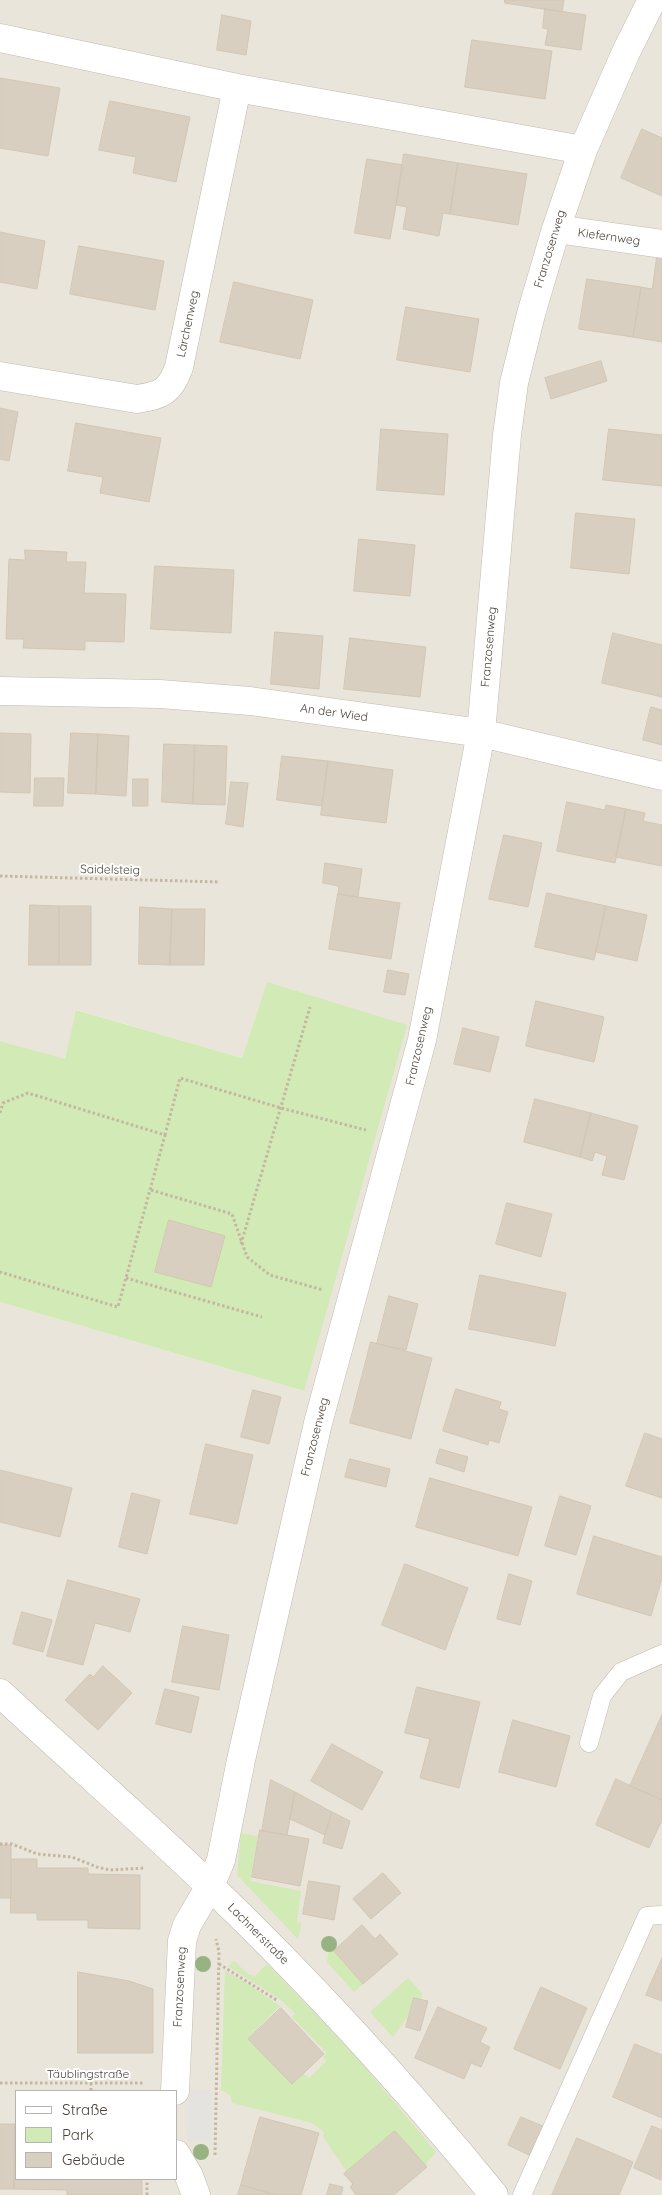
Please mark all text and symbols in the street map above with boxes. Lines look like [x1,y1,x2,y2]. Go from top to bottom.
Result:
street label: Franzosenweg [531,208,569,290]
street label: Kiefernweg [577,225,641,249]
street label: Lärchenweg [174,289,202,359]
street label: Franzosenweg [478,606,500,688]
street label: An der Wied [299,701,369,725]
street label: Saidelsteig [80,862,140,878]
street label: Franzosenweg [403,1005,435,1087]
street label: Franzosenweg [298,1396,332,1478]
street label: Lachnerstraße [224,1900,292,1968]
street label: Franzosenweg [171,1946,189,2028]
street label: Täublingstraße [47,2067,129,2081]
legend [15,2090,178,2180]
text: Straße [62,2100,108,2119]
text: Park [62,2125,94,2144]
text: Gebäude [62,2150,125,2169]

